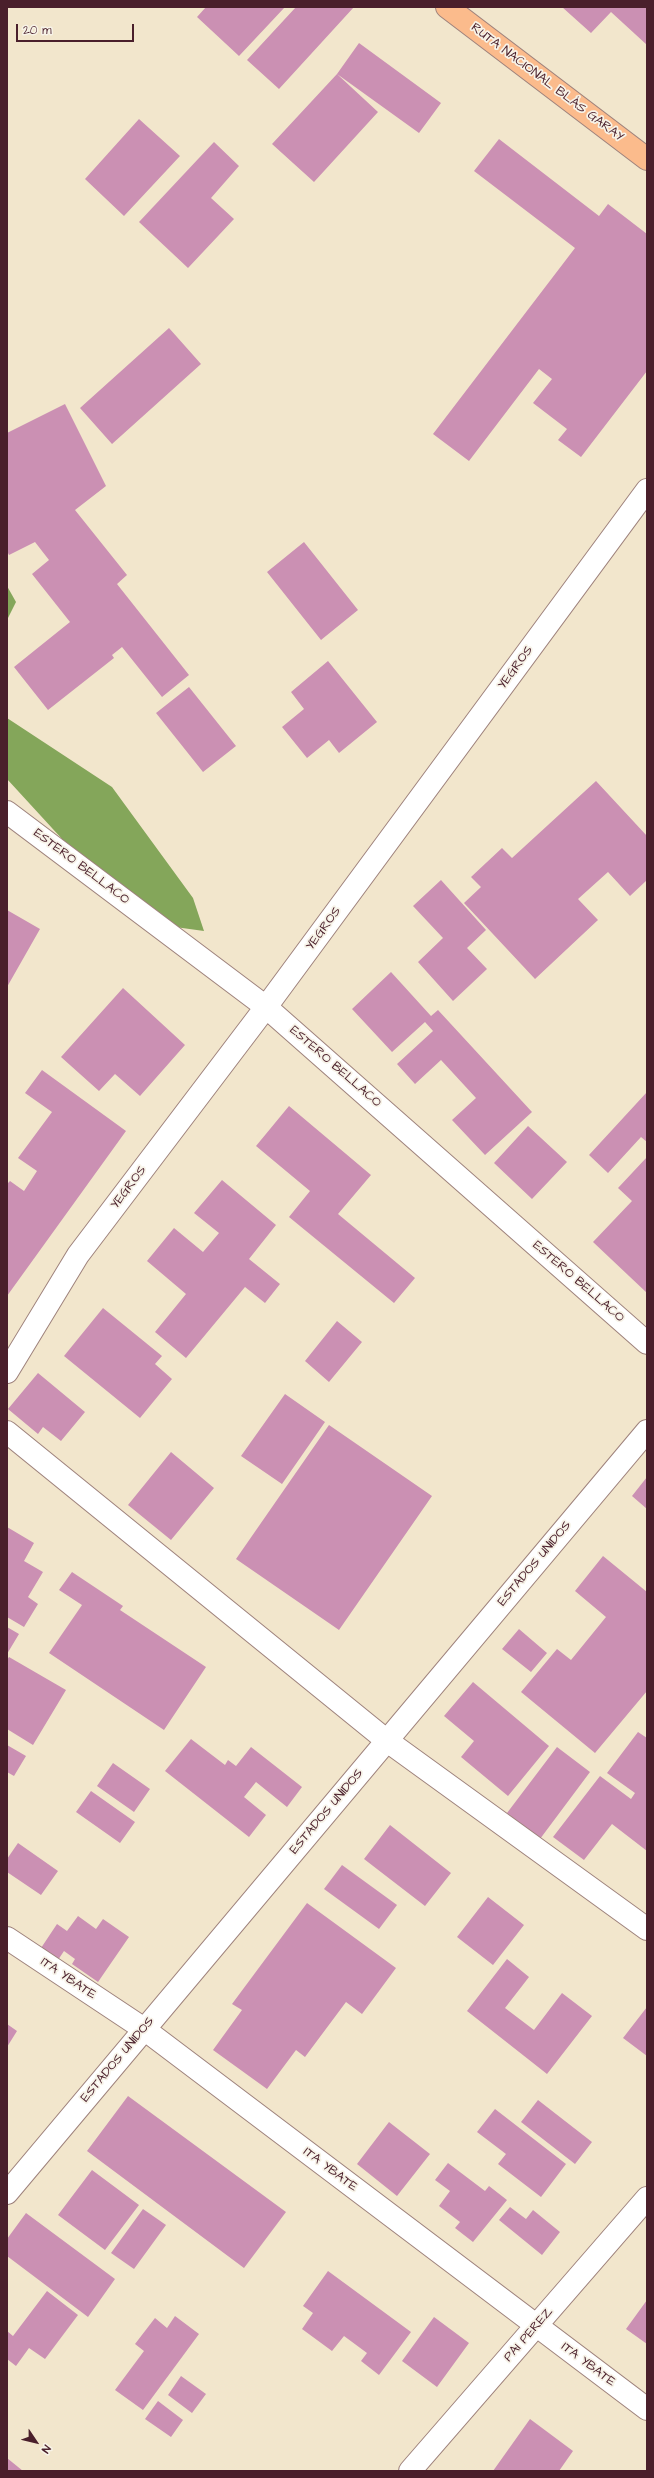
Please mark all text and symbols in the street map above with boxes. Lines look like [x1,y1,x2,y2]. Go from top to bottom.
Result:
scale bar [18,16,136,42]
street label: RUTA NACIONAL BLÁS GARAY [468,20,626,146]
text: 20 m [23,22,52,39]
street label: YEGROS [495,643,537,693]
street label: ESTERO BELLACO [30,826,132,908]
street label: YEGROS [303,904,345,954]
street label: ESTERO BELLACO [286,1023,384,1111]
street label: YEGROS [108,1163,150,1213]
street label: ESTERO BELLACO [529,1238,627,1326]
street label: ESTADOS UNIDOS [495,1518,575,1610]
street label: ESTADOS UNIDOS [287,1766,367,1858]
street label: ITA YBATE [37,1955,99,2003]
street label: ESTADOS UNIDOS [78,2014,158,2106]
street label: ITA YBATE [300,2145,360,2195]
street label: PAI PEREZ [501,2305,557,2365]
street label: ITA YBATE [558,2340,618,2390]
north arrow [16,2422,56,2462]
text: N [38,2442,54,2456]

